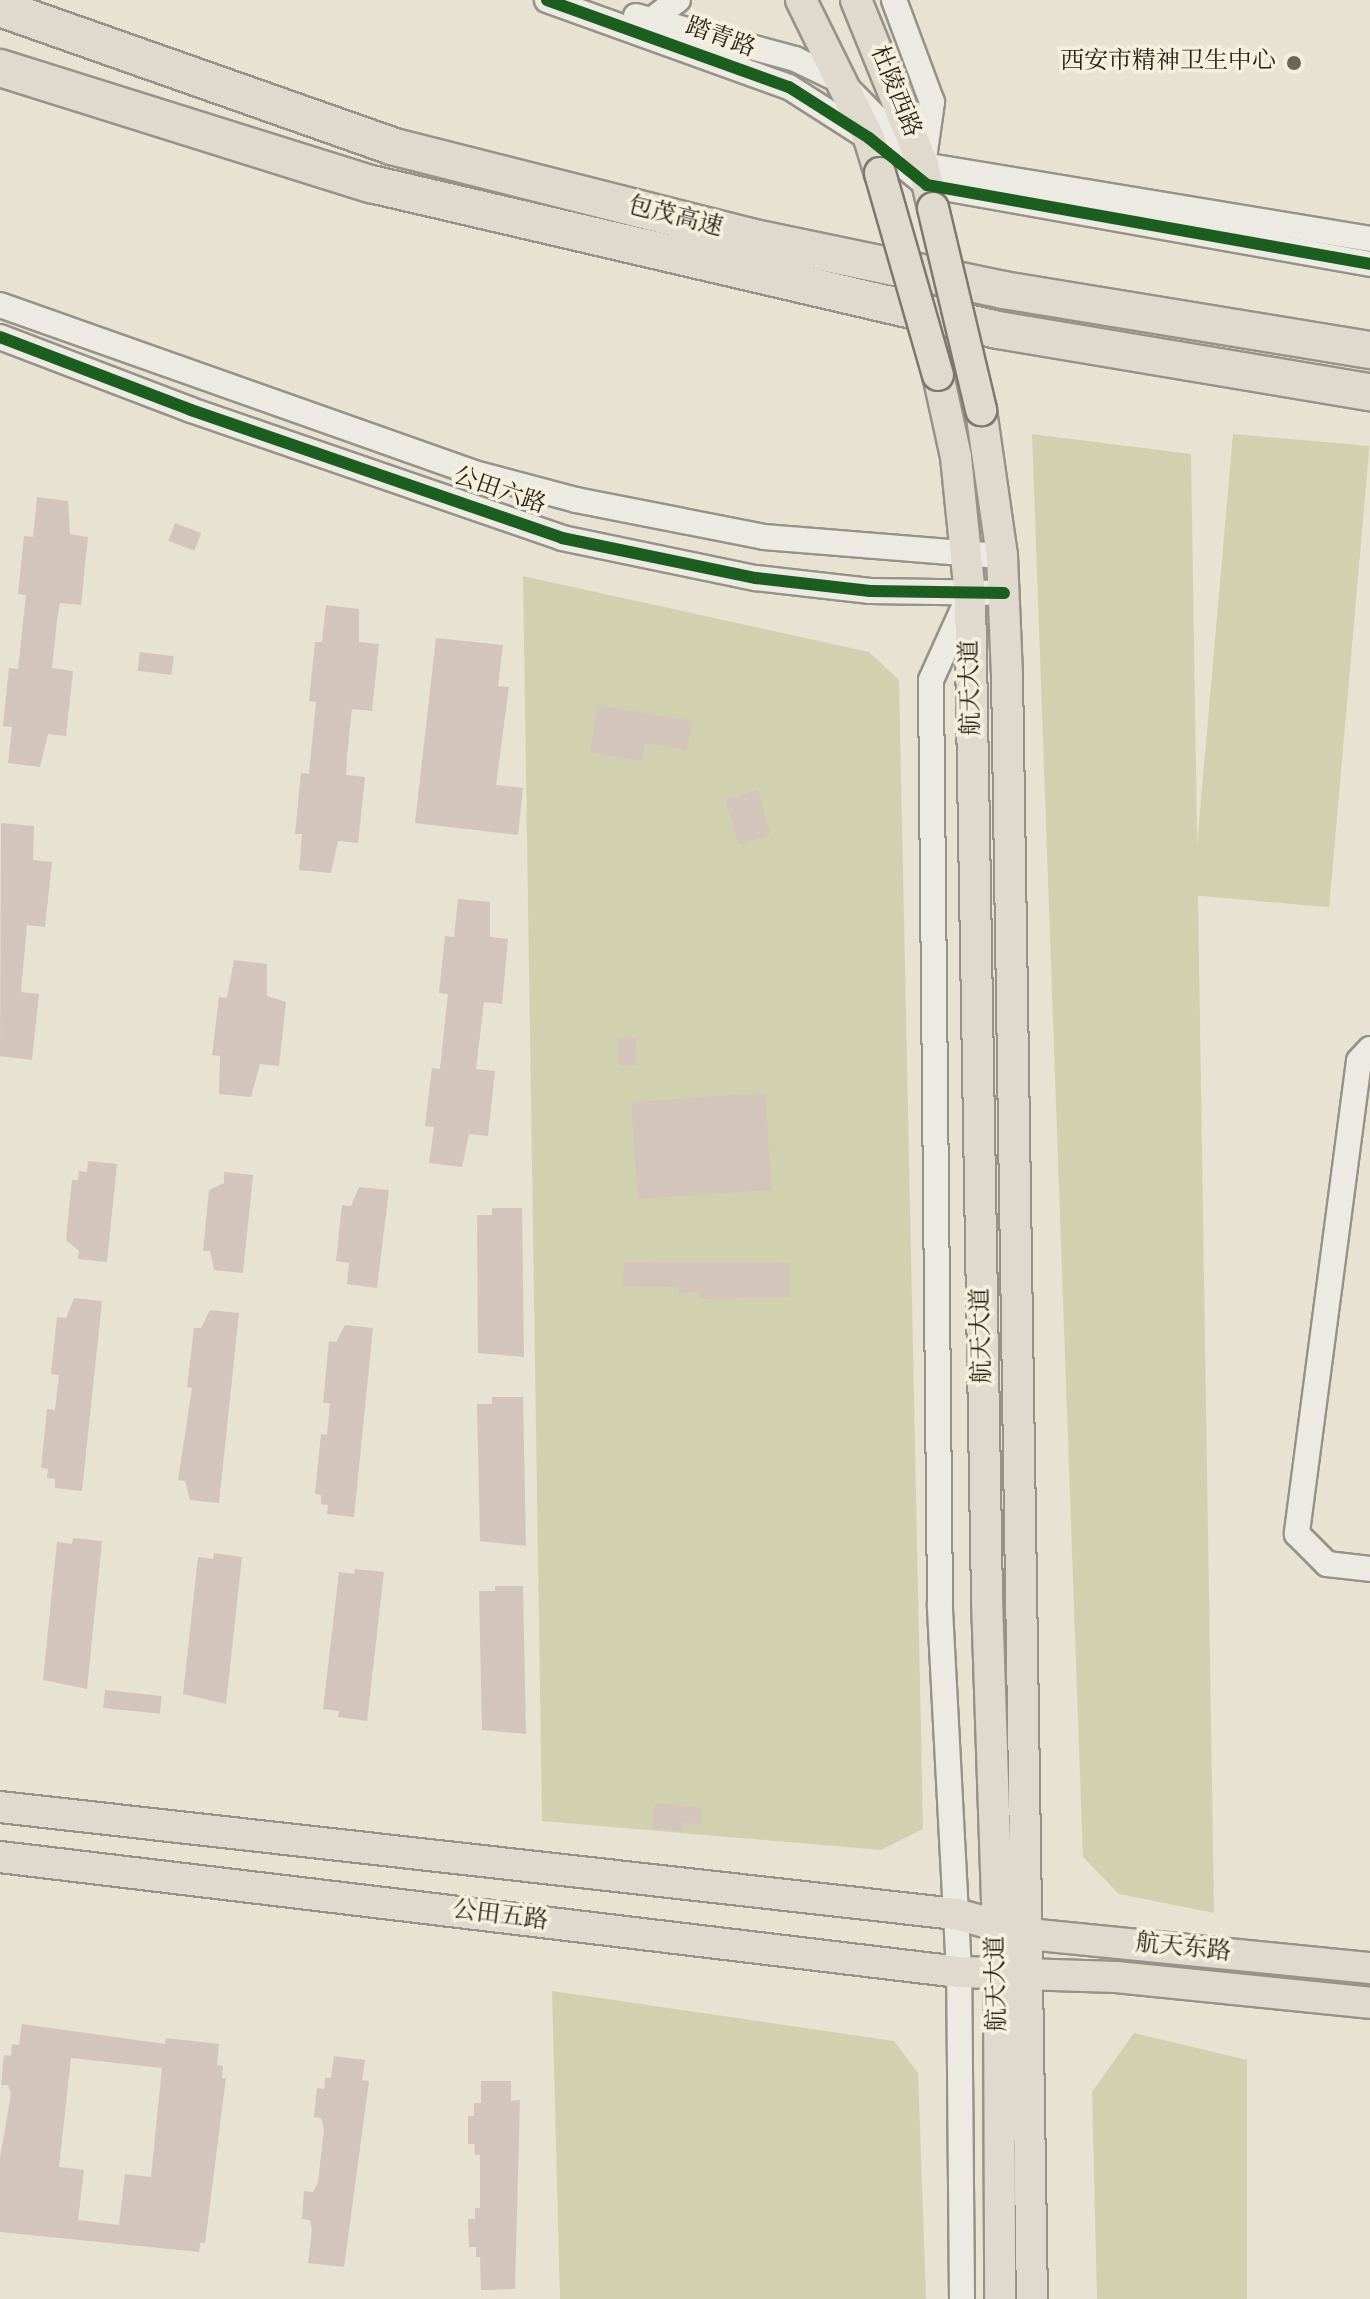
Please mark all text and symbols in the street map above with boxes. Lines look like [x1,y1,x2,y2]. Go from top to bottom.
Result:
street label: 踏青路 [681,13,759,65]
street label: 杜陵西路 [863,42,925,142]
place label: 西安市精神卫生中心 [1060,49,1276,77]
marker: 西安市精神卫生中心 [1283,52,1305,74]
street label: 包茂高速 [625,192,725,244]
street label: 公田六路 [449,463,549,521]
street label: 航天大道 [957,640,987,736]
street label: 航天大道 [968,1288,998,1384]
street label: 公田五路 [451,1897,549,1937]
street label: 航天东路 [1134,1930,1232,1968]
street label: 航天大道 [983,1936,1013,2032]

